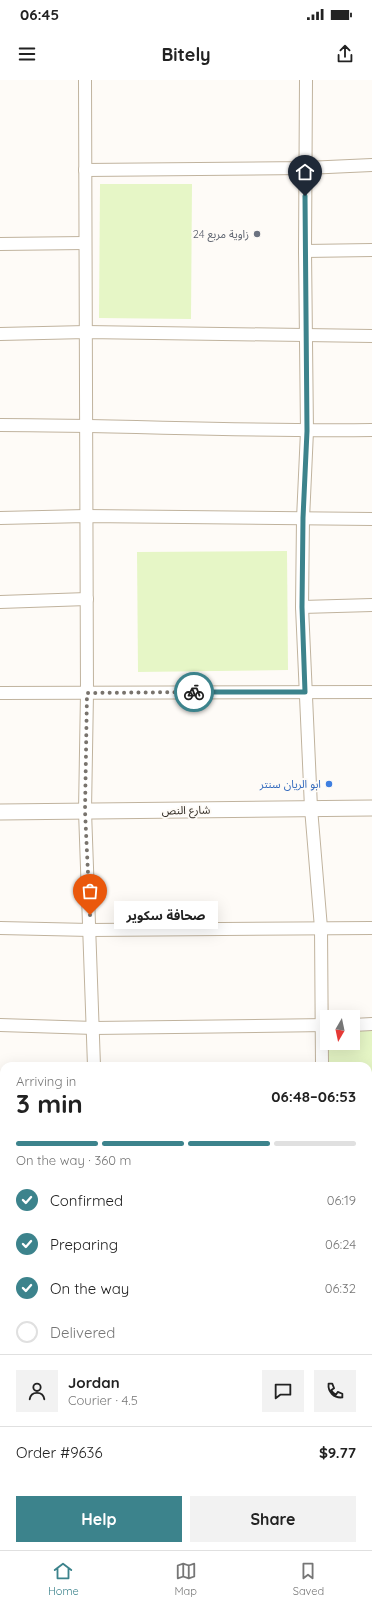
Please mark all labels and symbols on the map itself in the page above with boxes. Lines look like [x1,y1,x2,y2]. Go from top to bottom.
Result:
pin [288,155,322,196]
place label: زاوية مربع 24 [193,227,249,242]
marker: زاوية مربع 24 [252,229,262,239]
courier [174,672,214,712]
place label: ابو الريان سنتر [259,777,321,791]
marker: ابو الريان سنتر [324,779,334,789]
street label: شارع النص [162,803,211,818]
pin [73,874,107,915]
callout: صحافة سكوير [114,901,218,929]
north arrow [320,1010,360,1050]

